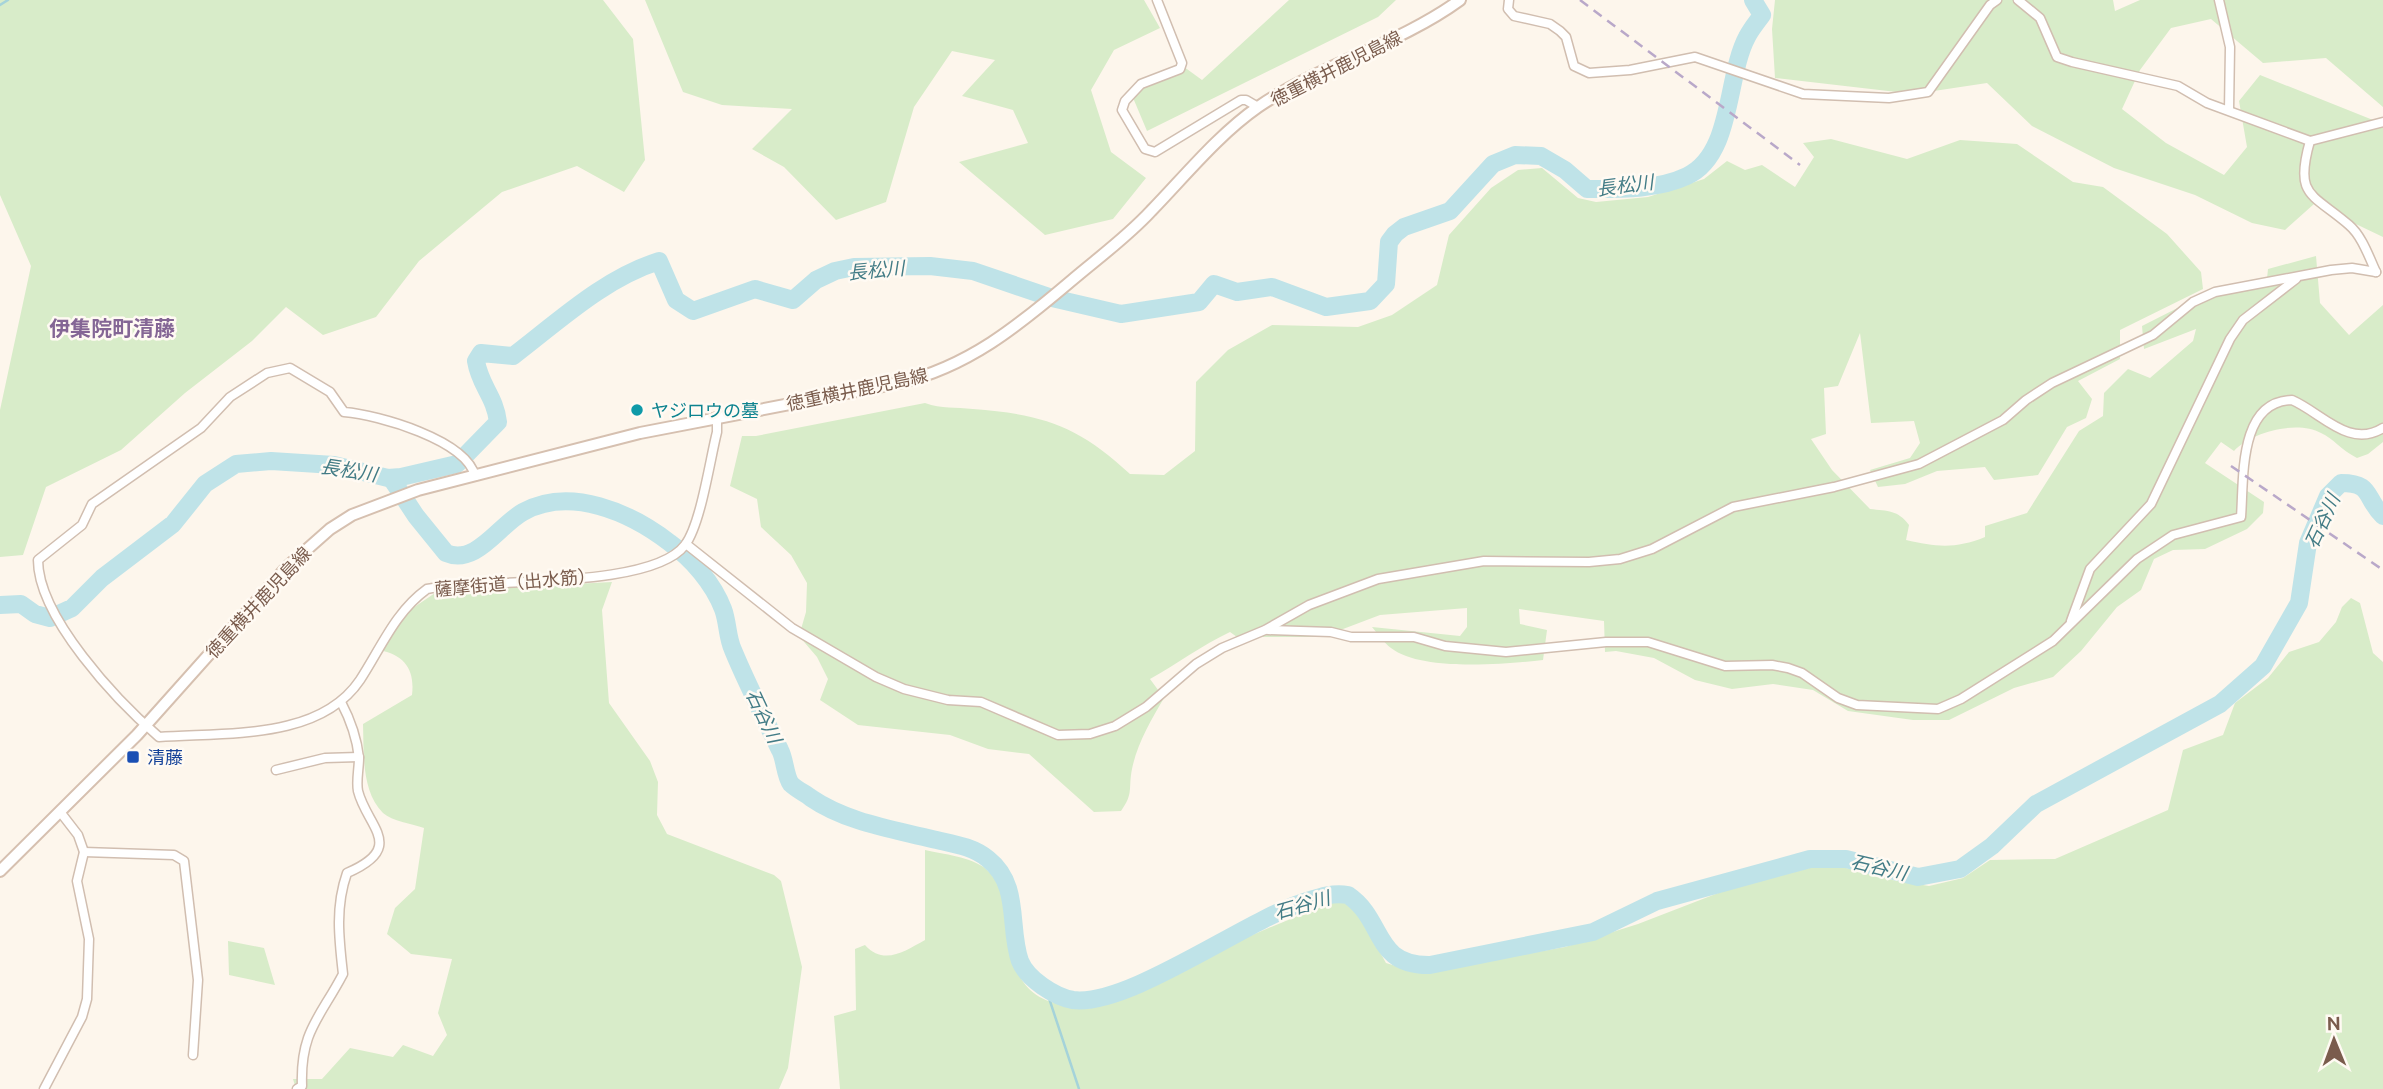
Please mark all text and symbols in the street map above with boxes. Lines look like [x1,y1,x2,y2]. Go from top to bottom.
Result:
street label: 徳重横井鹿児島線 [1267,26,1405,110]
water label: 長松川 [1595,170,1657,199]
water label: 長松川 [847,256,907,283]
district label: 伊集院町清藤 [49,316,175,340]
street label: 徳重横井鹿児島線 [784,364,930,414]
place label: ヤジロウの墓 [651,400,759,420]
marker: ヤジロウの墓 [629,402,645,418]
water label: 長松川 [319,455,381,486]
water label: 石谷川 [2300,489,2345,551]
street label: 徳重横井鹿児島線 [202,543,314,661]
street label: 薩摩街道（出水筋） [433,565,597,599]
water label: 石谷川 [742,686,787,748]
place label: 清藤 [147,747,183,767]
marker: 清藤 [125,749,141,765]
water label: 石谷川 [1849,850,1911,885]
water label: 石谷川 [1272,886,1334,923]
north arrow [2299,1005,2369,1075]
text: N [2326,1012,2341,1034]

